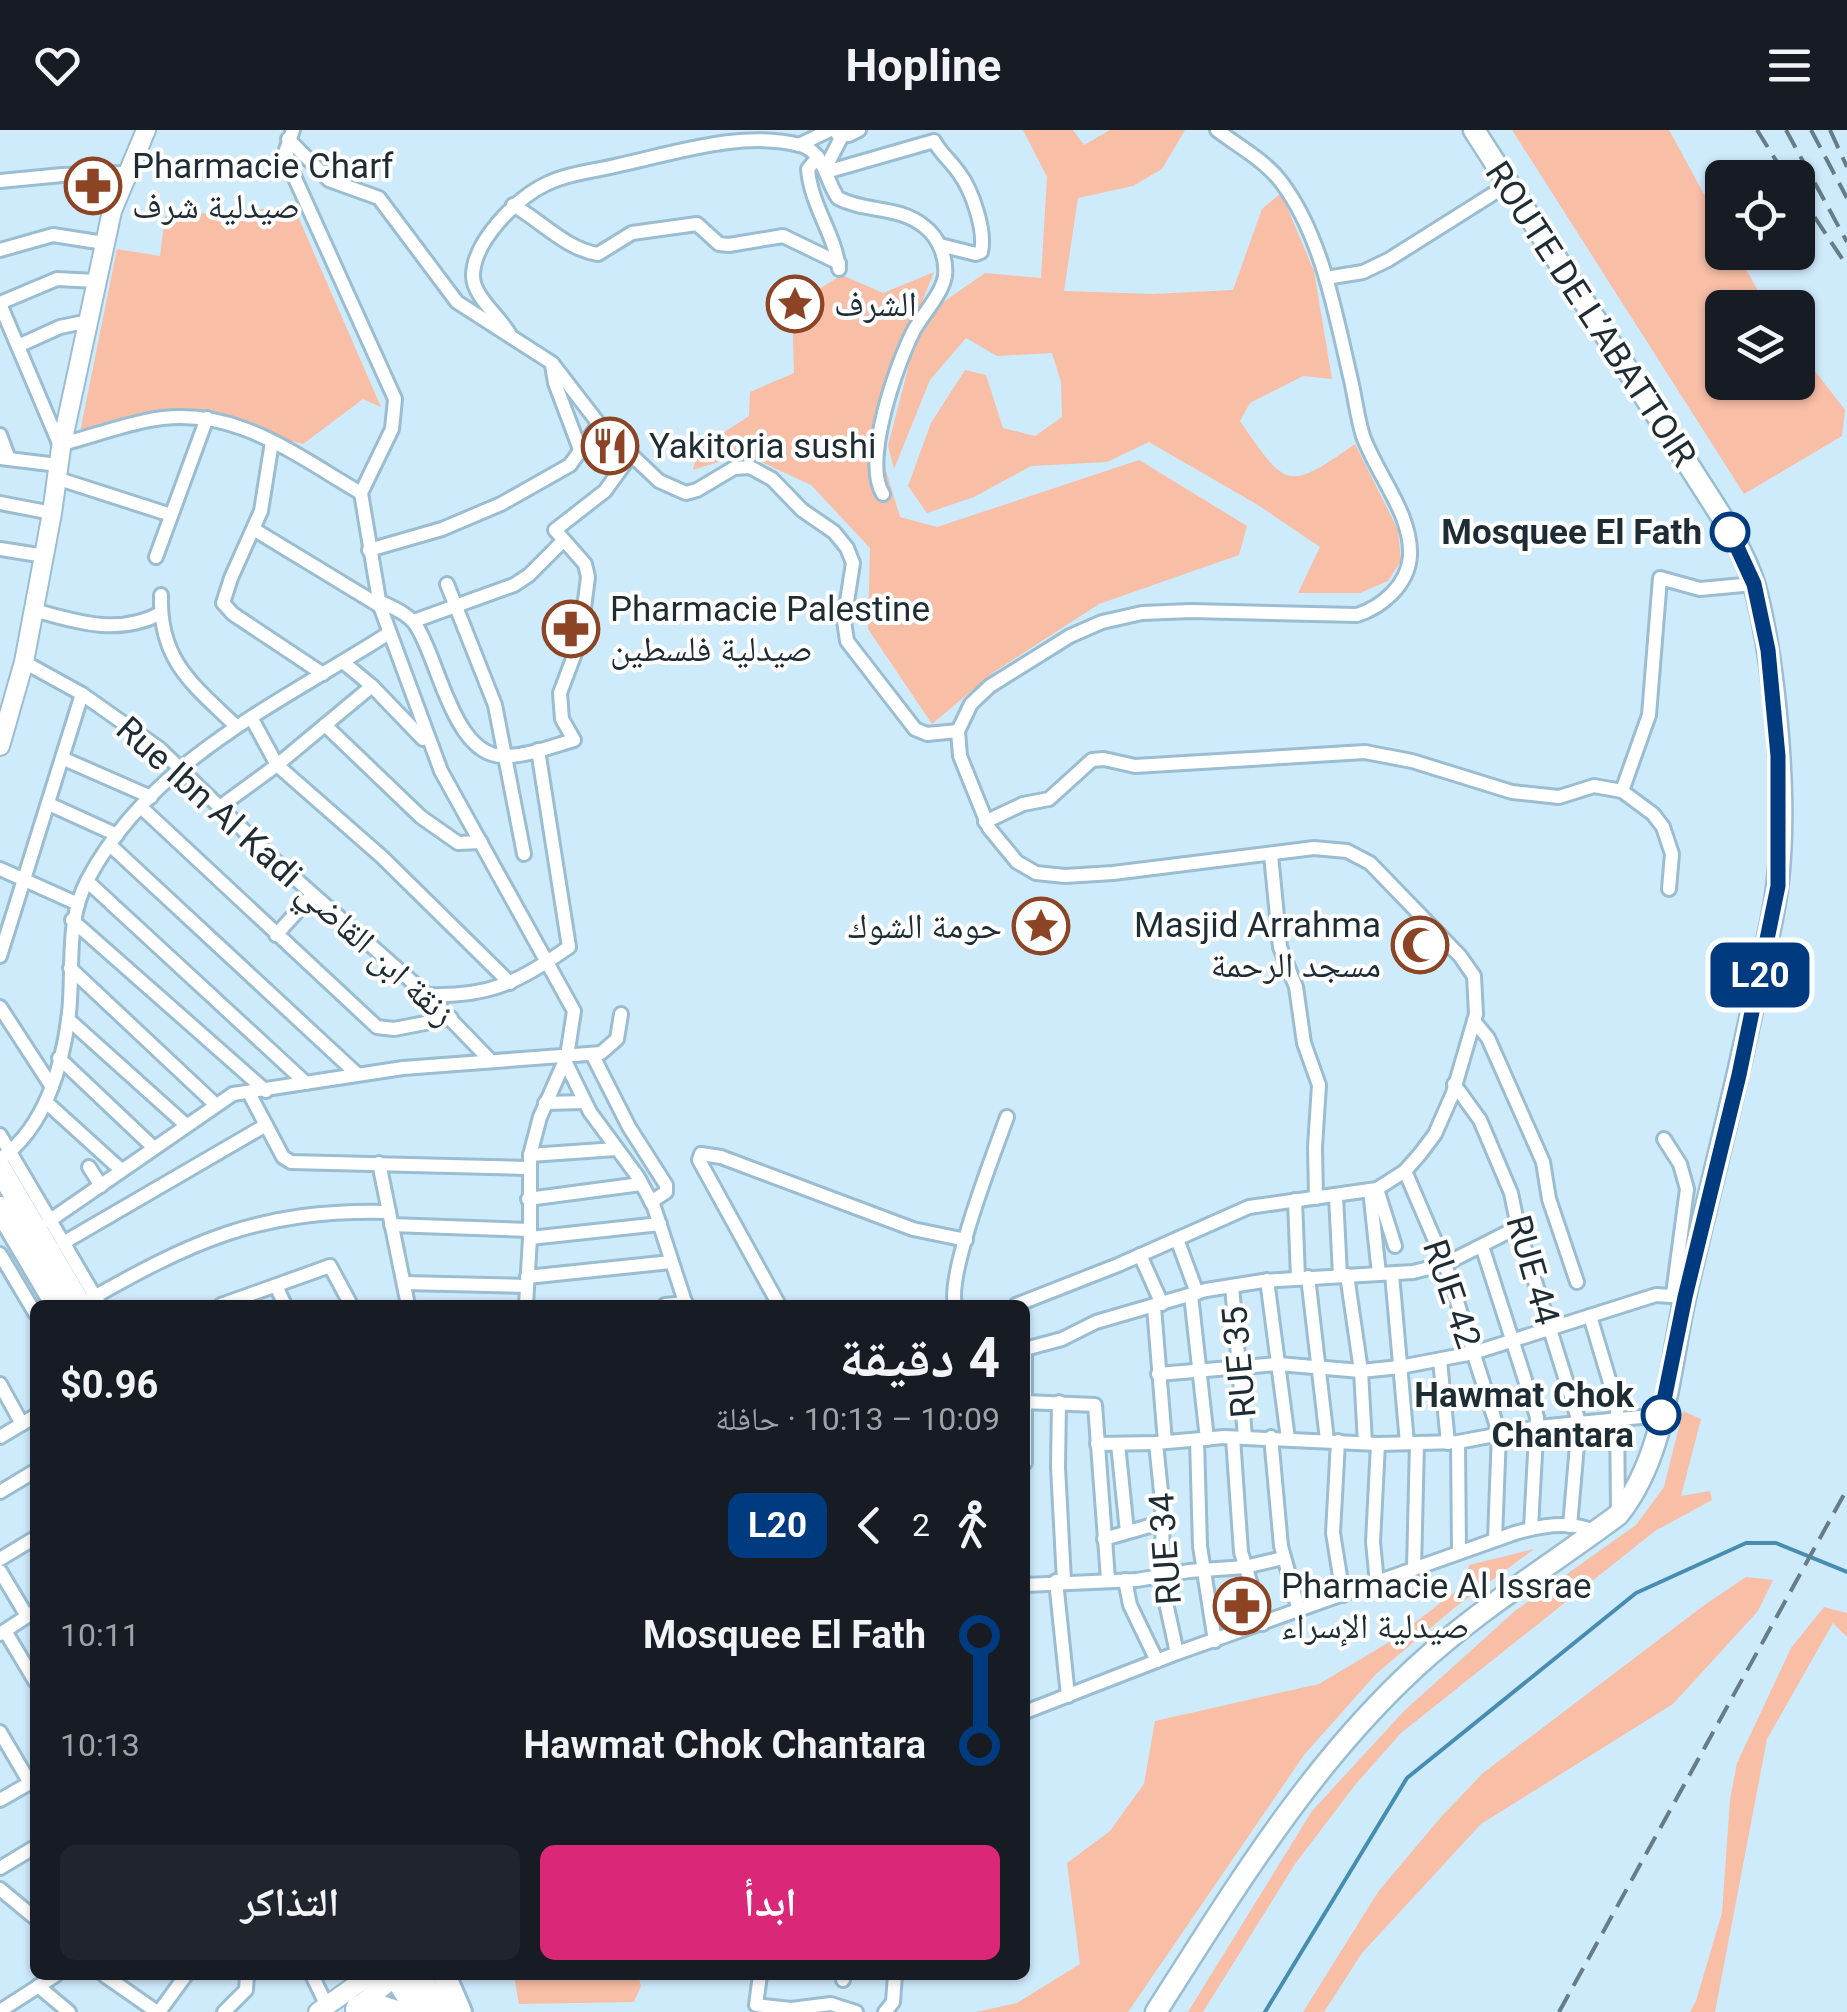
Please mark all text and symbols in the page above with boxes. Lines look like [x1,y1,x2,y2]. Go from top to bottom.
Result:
icon: heart [30,38,85,93]
icon: menu [1762,38,1817,93]
text: Hopline [846,39,1001,92]
place label: Pharmacie Charf صيدلية شرف [132,146,394,227]
street label: ROUTE DE L’ABATTOIR [1477,154,1704,474]
pharmacy icon: Pharmacie Charf صيدلية شرف [63,156,123,216]
map controls [1705,160,1815,400]
button: locate [1705,160,1815,270]
place icon: الشرف [765,274,825,334]
place label: الشرف [834,284,917,325]
button: layers [1705,290,1815,400]
restaurant icon: Yakitoria sushi [580,416,640,476]
place label: Yakitoria sushi [649,426,876,467]
place label: Mosquee El Fath [1441,512,1702,553]
marker: Mosquee El Fath [1711,513,1749,551]
place label: Pharmacie Palestine صيدلية فلسطين [610,589,930,670]
pharmacy icon: Pharmacie Palestine صيدلية فلسطين [541,599,601,659]
street label: Rue Ibn Al Kadi زنقة ابن القاضي [103,709,463,1039]
place icon: حومة الشوك [1011,896,1071,956]
place label: Masjid Arrahma مسجد الرحمة [1134,905,1381,986]
place label: حومة الشوك [848,906,1002,947]
mosque icon: Masjid Arrahma مسجد الرحمة [1390,915,1450,975]
line badge: L20 [1702,942,1818,1008]
text: L20 [1730,955,1790,996]
street label: RUE 44 [1497,1211,1568,1330]
street label: RUE 42 [1414,1234,1489,1354]
street label: RUE 35 [1214,1304,1265,1420]
text: 4 دقيقة [839,1326,1000,1390]
text: $0.96 [60,1363,158,1407]
place label: Hawmat Chok Chantara [1414,1375,1635,1456]
marker: Hawmat Chok Chantara [1642,1396,1680,1434]
text: 10:09 – 10:13 · حافلة [715,1400,1000,1438]
street label: RUE 34 [1141,1492,1190,1606]
icon: back [842,1498,897,1553]
icon: walk [945,1498,1000,1553]
text: L20 [748,1505,807,1546]
text: 2 [912,1506,930,1544]
place label: Pharmacie Al Issrae صيدلية الإسراء [1281,1566,1592,1647]
pharmacy icon: Pharmacie Al Issrae صيدلية الإسراء [1212,1576,1272,1636]
text: Mosquee El Fath [643,1613,926,1657]
text: 10:11 [60,1616,140,1654]
text: Hawmat Chok Chantara [523,1723,926,1767]
text: 10:13 [60,1726,140,1764]
button: التذاكر [60,1845,520,1960]
button: ابدأ [540,1845,1000,1960]

